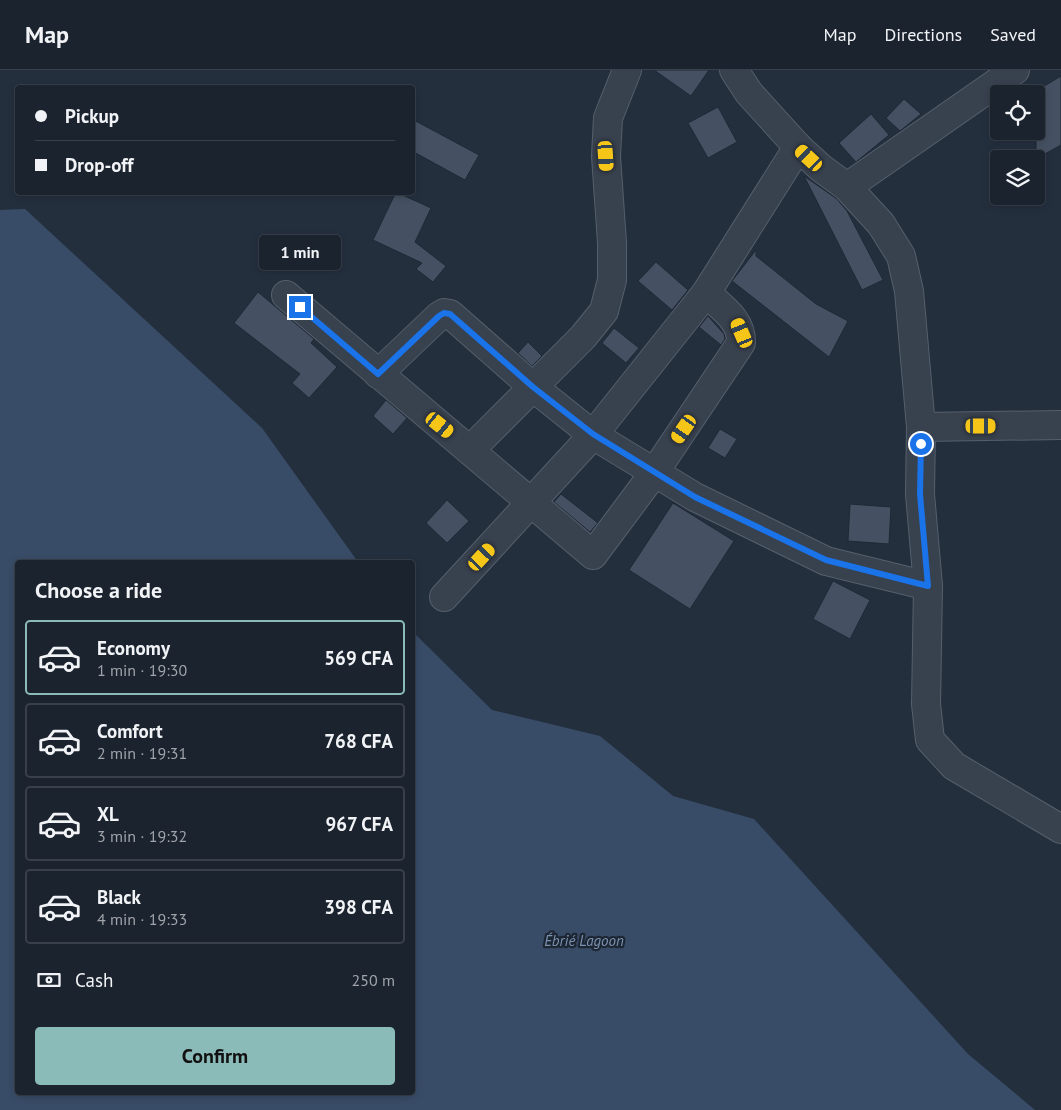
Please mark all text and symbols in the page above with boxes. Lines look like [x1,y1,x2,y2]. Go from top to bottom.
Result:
text: Map [25,19,69,50]
text: Map [824,23,856,46]
text: Directions [884,23,962,46]
text: Saved [990,23,1036,46]
map controls [990,85,1045,205]
button: locate [990,85,1045,140]
text: Pickup [65,104,119,128]
car [597,141,614,171]
car [792,142,825,174]
button: layers [990,150,1045,205]
text: Drop-off [65,153,133,177]
callout: 1 min [259,234,341,270]
text: 1 min [280,242,320,262]
route end [289,296,311,318]
car [729,316,754,350]
car [423,410,456,440]
car [669,412,698,446]
car [966,419,996,434]
route start [910,433,932,455]
car [466,541,497,573]
text: Choose a ride [35,576,162,604]
icon: car [37,635,82,680]
text: Economy [97,636,170,660]
text: 569 CFA [324,646,393,670]
text: 1 min · 19:30 [97,660,187,680]
icon: car [37,718,82,763]
text: Comfort [97,719,163,743]
text: 768 CFA [324,729,393,753]
text: 2 min · 19:31 [97,743,187,763]
icon: car [37,801,82,846]
text: XL [97,802,119,826]
text: 967 CFA [325,812,393,836]
text: 3 min · 19:32 [97,826,187,846]
icon: car [37,884,82,929]
text: Black [97,885,141,909]
text: 398 CFA [324,895,393,919]
text: 4 min · 19:33 [97,909,187,929]
water label: Ébrié Lagoon [544,931,624,950]
icon: cash [35,966,63,994]
text: Cash [75,968,113,992]
text: 250 m [352,970,395,990]
button: Confirm [35,1027,395,1085]

